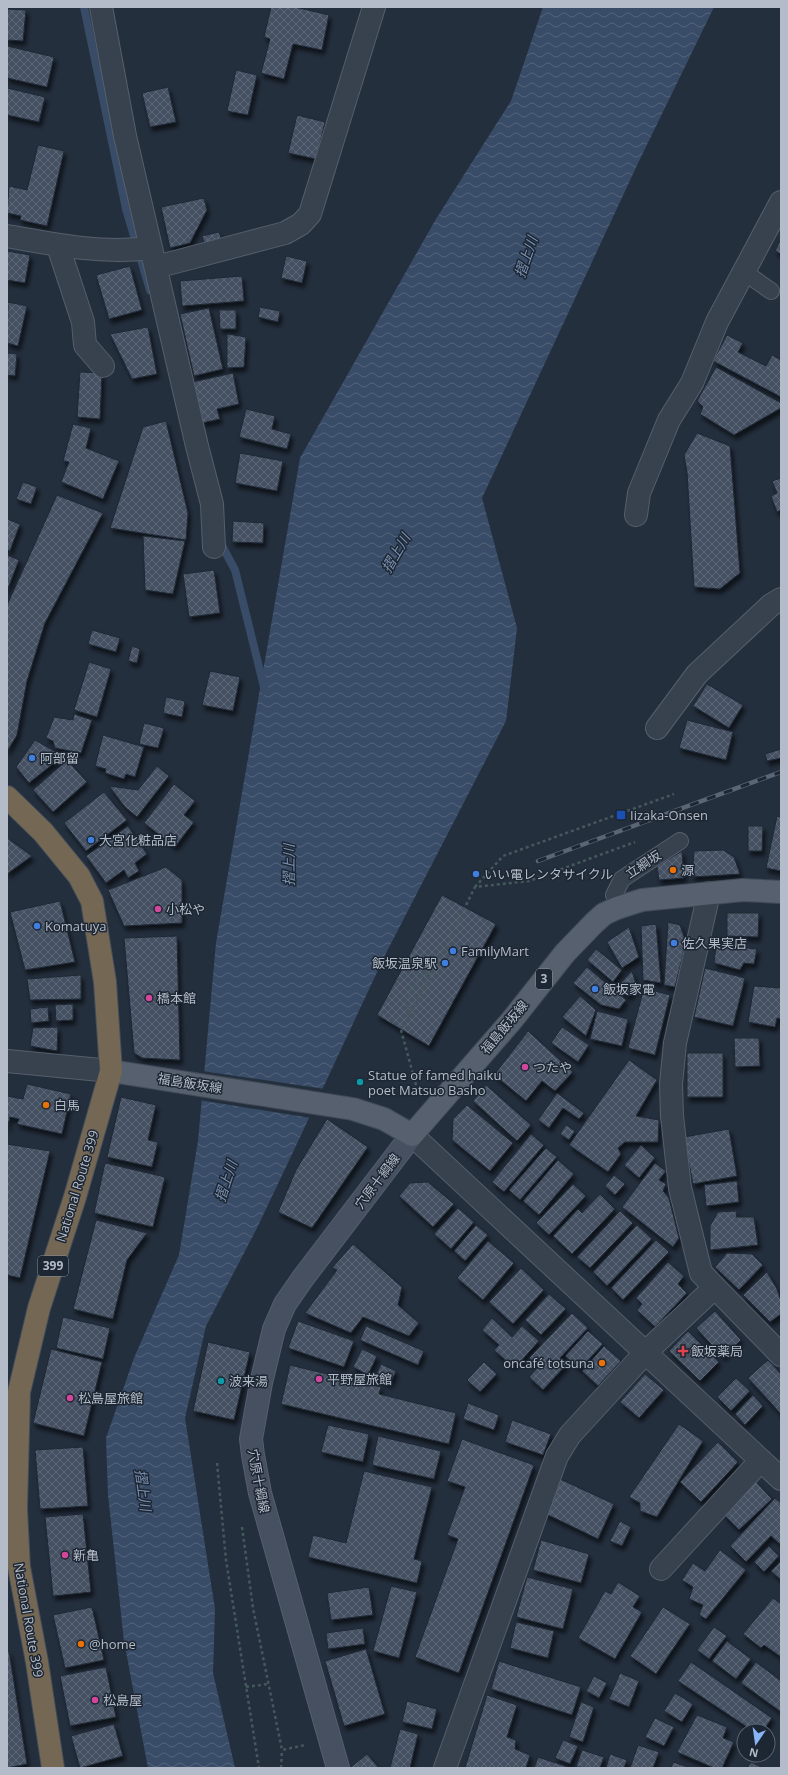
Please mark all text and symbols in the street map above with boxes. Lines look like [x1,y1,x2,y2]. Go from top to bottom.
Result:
water label: 摺上川 [510,232,542,280]
water label: 摺上川 [377,528,415,576]
place label: 阿部留 [40,749,79,767]
marker: 阿部留 [27,753,37,763]
place label: Iizaka-Onsen [630,806,708,824]
marker: Iizaka-Onsen [615,809,627,821]
place label: 大宮化粧品店 [99,831,177,849]
marker: 大宮化粧品店 [86,835,96,845]
water label: 摺上川 [279,842,298,886]
street label: 立綱坂 [622,846,664,882]
place label: 源 [681,861,694,879]
place label: いい電レンタサイクル [484,865,613,883]
marker: 源 [668,865,678,875]
marker: いい電レンタサイクル [471,869,481,879]
place label: 小松や [166,900,205,918]
marker: 小松や [153,904,163,914]
place label: Komatuya [45,917,106,935]
marker: Komatuya [32,921,42,931]
place label: 佐久果実店 [682,934,747,952]
marker: 佐久果実店 [669,938,679,948]
place label: FamilyMart [461,942,529,960]
marker: FamilyMart [448,946,458,956]
place label: 飯坂温泉駅 [372,954,437,972]
marker: 飯坂温泉駅 [440,958,450,968]
road number: 3 [536,969,552,989]
place label: 飯坂家電 [603,980,655,998]
marker: 飯坂家電 [590,984,600,994]
place label: 橋本館 [157,989,196,1007]
marker: 橋本館 [144,993,154,1003]
street label: 福島飯坂線 [476,996,532,1058]
place label: つたや [533,1058,572,1076]
marker: つたや [520,1062,530,1072]
place label: Statue of famed haiku poet Matsuo Basho [368,1066,501,1099]
street label: 福島飯坂線 [156,1069,224,1097]
marker: Statue of famed haiku poet Matsuo Basho [355,1077,365,1087]
place label: 白馬 [54,1096,80,1114]
marker: 白馬 [41,1100,51,1110]
street label: National Route 399 [51,1128,103,1244]
street label: 穴原十綱線 [350,1150,404,1212]
water label: 摺上川 [210,1156,242,1204]
road number: 399 [38,1256,68,1276]
place label: 飯坂薬局 [691,1342,743,1360]
marker: 飯坂薬局 [678,1346,688,1356]
place label: oncafé totsuna [503,1354,594,1372]
marker: oncafé totsuna [597,1358,607,1368]
place label: 平野屋旅館 [327,1370,392,1388]
place label: 波来湯 [229,1372,268,1390]
marker: 平野屋旅館 [314,1374,324,1384]
marker: 波来湯 [216,1376,226,1386]
place label: 松島屋旅館 [78,1389,143,1407]
marker: 松島屋旅館 [65,1393,75,1403]
street label: 穴原十綱線 [244,1447,274,1515]
water label: 摺上川 [131,1468,156,1514]
place label: 新亀 [73,1546,99,1564]
marker: 新亀 [60,1550,70,1560]
street label: National Route 399 [10,1561,48,1679]
place label: @home [89,1635,136,1653]
marker: @home [76,1639,86,1649]
place label: 松島屋 [103,1691,142,1709]
marker: 松島屋 [90,1695,100,1705]
north arrow [736,1723,776,1763]
text: N [748,1745,760,1762]

